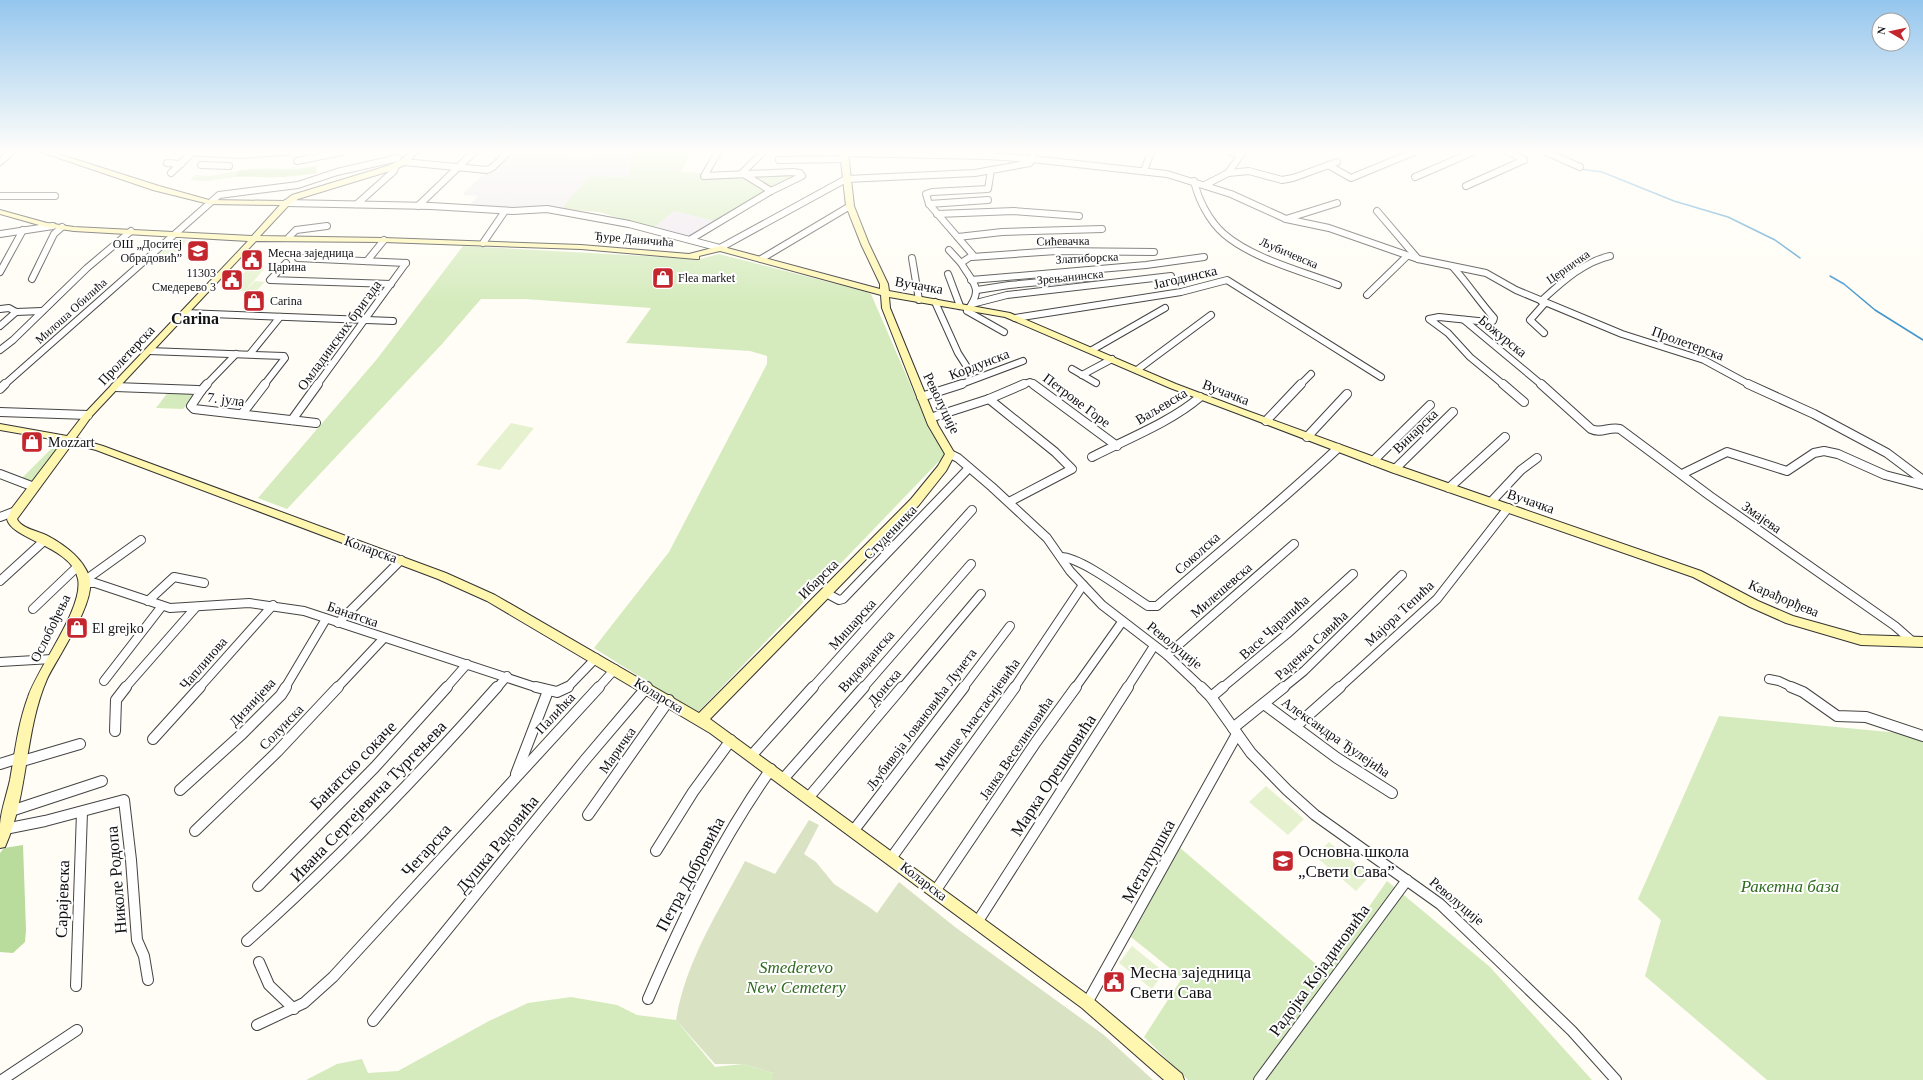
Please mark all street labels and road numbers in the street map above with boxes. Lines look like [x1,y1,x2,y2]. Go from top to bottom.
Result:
street label: Ђуре Даничића [594,229,675,249]
street label: Сићевачка [1036,234,1090,248]
street label: Љубичевска [1258,234,1321,272]
street label: Церничка [1544,247,1593,287]
street label: Златиборска [1055,249,1119,267]
street label: Јагодинска [1152,263,1219,292]
street label: Зрењанинска [1036,266,1105,287]
street label: Вучачка [894,274,945,297]
street label: Милоша Обилића [32,275,110,347]
street label: Омладинских бригада [294,277,385,393]
street label: Божурска [1476,313,1530,361]
street label: Пролетерска [95,322,158,388]
street label: Пролетерска [1650,324,1727,364]
street label: Кордунска [947,346,1012,383]
street label: Револуције [920,370,963,436]
street label: Петрове Горе [1040,370,1113,430]
street label: Вучачка [1200,377,1252,408]
street label: Ваљевска [1133,385,1190,428]
street label: 7. јула [206,390,246,409]
street label: Винарска [1390,406,1441,456]
street label: Вучачка [1505,486,1557,517]
street label: Змајева [1739,498,1785,537]
street label: Студеничка [861,502,920,563]
street label: Соколска [1172,529,1223,577]
street label: Коларска [343,533,400,566]
street label: Ибарска [796,556,842,602]
street label: Милешевска [1188,559,1255,621]
street label: Мајора Тепића [1362,577,1437,649]
street label: Карађорђева [1746,577,1822,620]
street label: Ослобођења [28,591,74,665]
street label: Васе Чарапића [1237,592,1313,662]
street label: Мишарска [826,595,880,653]
street label: Банатска [325,599,381,630]
street label: Раденка Савића [1272,607,1351,683]
street label: Револуције [1144,619,1205,672]
street label: Видовданска [835,627,898,695]
street label: Чаплинова [177,634,231,692]
street label: Љубивоја Јовановића Лунета [863,645,980,793]
street label: Мише Анастасијевића [932,655,1023,773]
street label: Донска [865,665,904,709]
street label: Дизнијева [226,675,279,730]
street label: Коларска [631,675,687,716]
street label: Палићка [533,689,579,737]
street label: Јанка Веселиновића [977,694,1057,802]
street label: Александра Ђулејића [1279,694,1393,781]
street label: Солунска [256,701,307,753]
street label: Марка Орешковића [1007,710,1100,840]
street label: Ивана Сергејевича Тургењева [286,717,451,886]
street label: Банатско сокаче [306,717,400,814]
street label: Маричка [596,724,639,776]
street label: Душка Радовића [452,791,543,897]
street label: Петра Добровића [652,813,729,935]
street label: Металуршка [1118,816,1179,906]
street label: Чегарска [398,820,455,881]
street label: Николе Родопа [102,825,131,935]
street label: Сарајевска [52,859,73,938]
street label: Коларска [897,859,951,904]
street label: Револуције [1426,874,1487,928]
street label: Радојка Којадиновића [1265,900,1374,1040]

